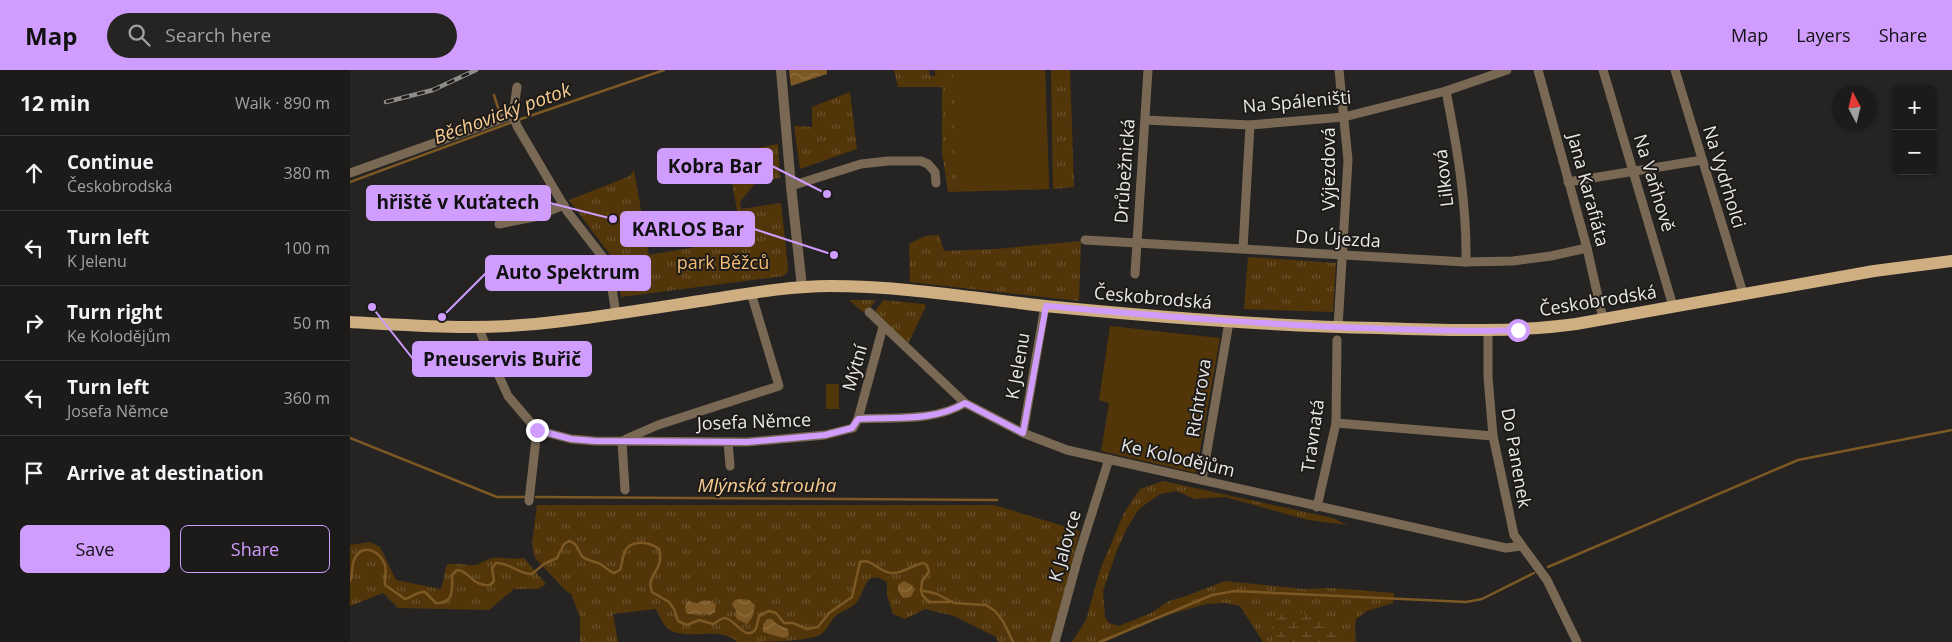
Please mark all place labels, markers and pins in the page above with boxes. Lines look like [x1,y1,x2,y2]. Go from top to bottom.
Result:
callout: Kobra Bar [658,149,772,183]
callout: hřiště v Kuťatech [367,186,550,220]
callout: KARLOS Bar [621,212,754,246]
callout: Auto Spektrum [486,256,650,290]
callout: Pneuservis Buřič [413,342,591,376]

